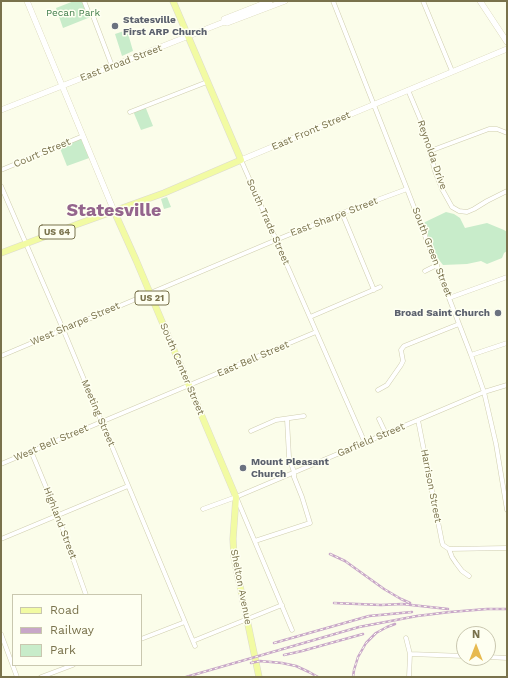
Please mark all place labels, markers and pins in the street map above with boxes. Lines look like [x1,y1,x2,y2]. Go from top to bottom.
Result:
place label: Statesville First ARP Church [123,14,207,38]
marker: Statesville First ARP Church [110,21,120,31]
place label: Broad Saint Church [394,307,490,319]
marker: Broad Saint Church [493,308,503,318]
place label: Mount Pleasant Church [251,456,329,480]
marker: Mount Pleasant Church [238,463,248,473]

